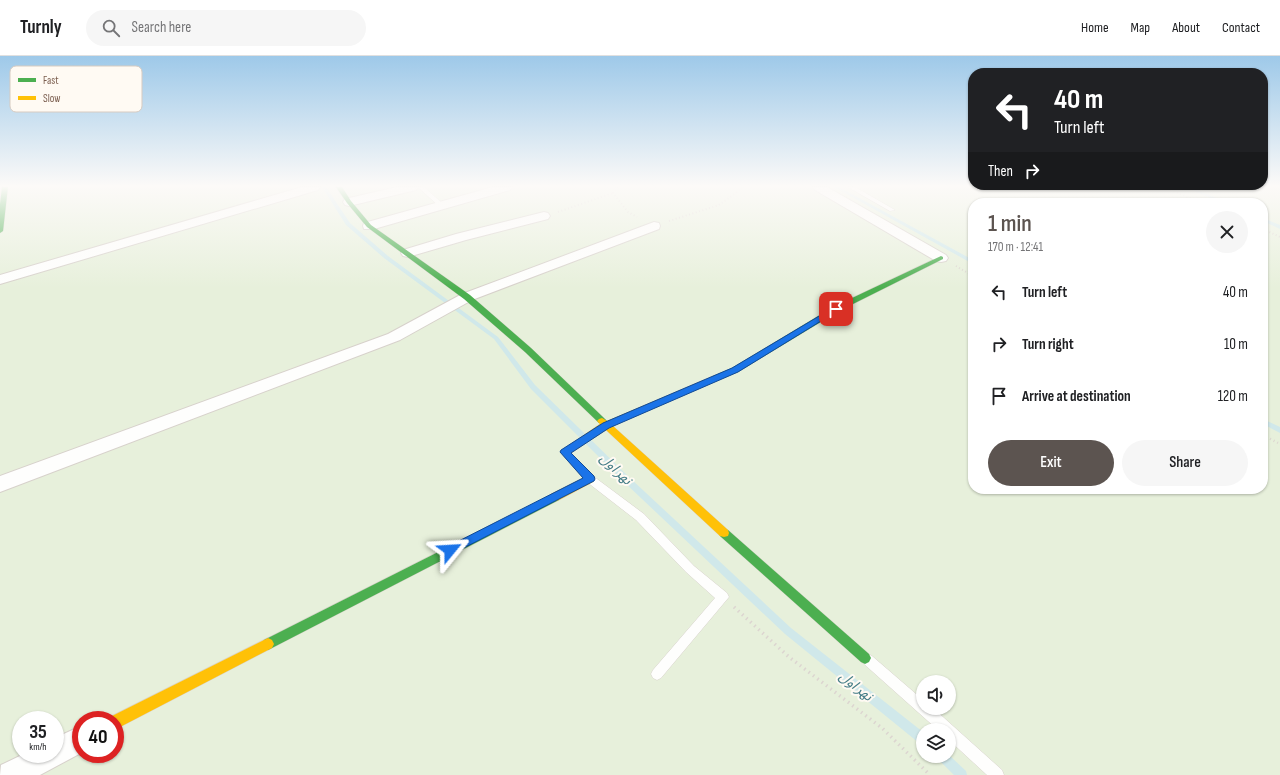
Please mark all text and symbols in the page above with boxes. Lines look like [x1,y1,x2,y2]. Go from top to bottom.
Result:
search box [86,10,366,46]
text: Turnly [20,16,62,39]
icon: search [100,17,122,39]
text: Search here [132,18,191,37]
text: Home [1081,19,1109,36]
text: Map [1131,19,1150,36]
text: About [1172,19,1200,36]
text: Contact [1222,19,1260,36]
legend [10,66,142,112]
text: Fast [43,74,59,87]
text: 40 m [1054,83,1103,116]
icon: left [988,84,1040,136]
text: Slow [43,92,60,105]
text: Turn left [1054,117,1105,138]
icon: right [1021,160,1043,182]
text: Then [988,162,1013,181]
text: 1 min [988,209,1032,238]
button: close [1206,211,1248,253]
text: 170 m · 12:41 [988,239,1043,255]
icon: left [988,281,1010,303]
text: Turn left [1022,283,1067,302]
text: 40 m [1223,283,1248,302]
pin [819,292,853,326]
icon: arrive [825,298,847,320]
icon: right [988,333,1010,355]
text: Turn right [1022,335,1074,354]
text: 10 m [1224,335,1248,354]
icon: arrive [988,385,1010,407]
text: Arrive at destination [1022,387,1131,406]
text: 120 m [1218,387,1248,406]
button: Exit [988,440,1114,486]
button: Share [1122,440,1248,486]
water label: نهر اول [596,450,636,489]
position arrow [429,529,471,571]
water label: نهر اول [836,667,877,705]
map controls [916,675,956,763]
button: sound [916,675,956,715]
speed limit sign: 40 [72,711,124,763]
text: 35 [29,720,47,744]
button: layers [916,723,956,763]
text: km/h [29,741,47,753]

